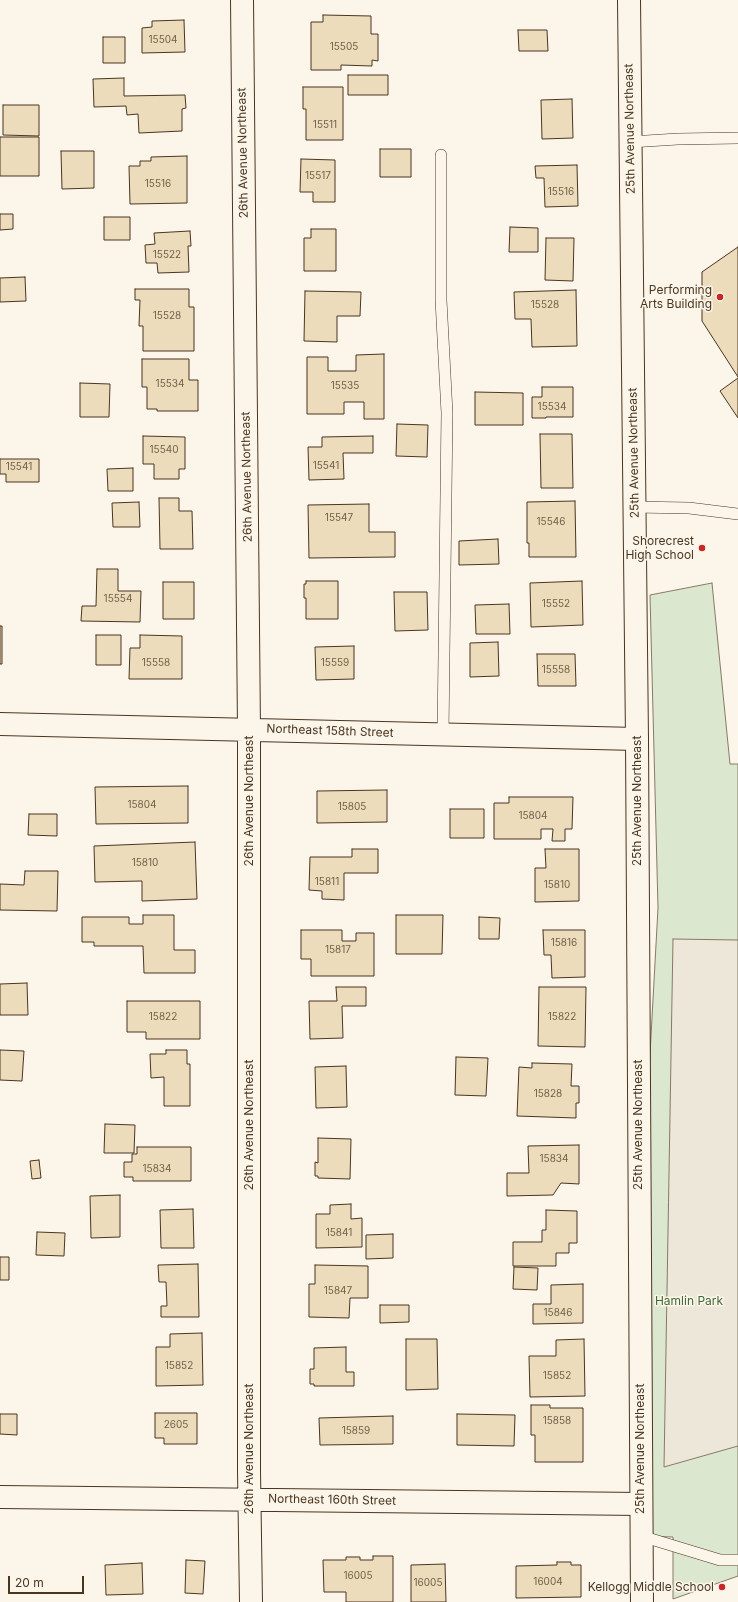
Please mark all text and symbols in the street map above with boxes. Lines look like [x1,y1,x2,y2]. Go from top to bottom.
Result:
house number: 15504 [149,34,177,46]
house number: 15505 [330,41,358,53]
street label: 25th Avenue Northeast [622,64,638,194]
street label: 26th Avenue Northeast [235,88,251,218]
house number: 15511 [313,119,337,131]
house number: 15517 [305,170,331,182]
house number: 15516 [145,178,171,190]
house number: 15516 [548,186,574,198]
house number: 15522 [153,249,181,261]
place label: Performing Arts Building [640,283,712,311]
marker: Performing Arts Building [715,292,725,302]
house number: 15528 [531,299,559,311]
house number: 15528 [153,310,181,322]
house number: 15534 [156,378,184,390]
house number: 15535 [331,380,359,392]
street label: 25th Avenue Northeast [626,388,642,518]
house number: 15534 [538,401,566,413]
street label: 26th Avenue Northeast [239,412,255,542]
house number: 15540 [150,444,178,456]
house number: 15541 [313,460,339,472]
house number: 15541 [6,461,32,473]
house number: 15547 [325,512,353,524]
house number: 15546 [537,516,565,528]
place label: Shorecrest High School [625,534,694,562]
marker: Shorecrest High School [697,543,707,553]
house number: 15554 [104,593,132,605]
house number: 15552 [542,598,570,610]
house number: 15558 [142,657,170,669]
house number: 15559 [321,657,349,669]
house number: 15558 [542,664,570,676]
street label: Northeast 158th Street [266,722,394,740]
street label: 26th Avenue Northeast [242,736,256,866]
street label: 25th Avenue Northeast [630,736,644,866]
house number: 15804 [127,799,157,811]
house number: 15805 [338,801,366,813]
house number: 15804 [518,810,548,822]
house number: 15810 [132,857,158,869]
house number: 15811 [315,876,339,888]
house number: 15810 [544,879,570,891]
house number: 15816 [551,937,577,949]
house number: 15817 [325,944,351,956]
house number: 15822 [149,1011,177,1023]
house number: 15822 [548,1011,576,1023]
street label: 26th Avenue Northeast [242,1060,256,1190]
street label: 25th Avenue Northeast [631,1060,645,1190]
house number: 15828 [534,1088,562,1100]
house number: 15834 [540,1153,568,1165]
house number: 15834 [143,1163,171,1175]
house number: 15841 [326,1227,352,1239]
house number: 15847 [324,1285,352,1297]
park label: Hamlin Park [655,1294,723,1308]
house number: 15846 [544,1307,572,1319]
house number: 15852 [165,1360,193,1372]
house number: 15852 [543,1370,571,1382]
street label: 26th Avenue Northeast [242,1384,256,1514]
street label: 25th Avenue Northeast [633,1384,647,1514]
house number: 15858 [543,1415,571,1427]
house number: 2605 [164,1419,188,1431]
house number: 15859 [342,1425,370,1437]
street label: Northeast 160th Street [268,1492,396,1508]
scale bar [10,1568,86,1594]
house number: 16005 [344,1570,372,1582]
text: 20 m [15,1575,44,1590]
house number: 16004 [533,1576,563,1588]
house number: 16005 [414,1577,442,1589]
place label: Kellogg Middle School [588,1580,714,1594]
marker: Kellogg Middle School [717,1582,727,1592]

